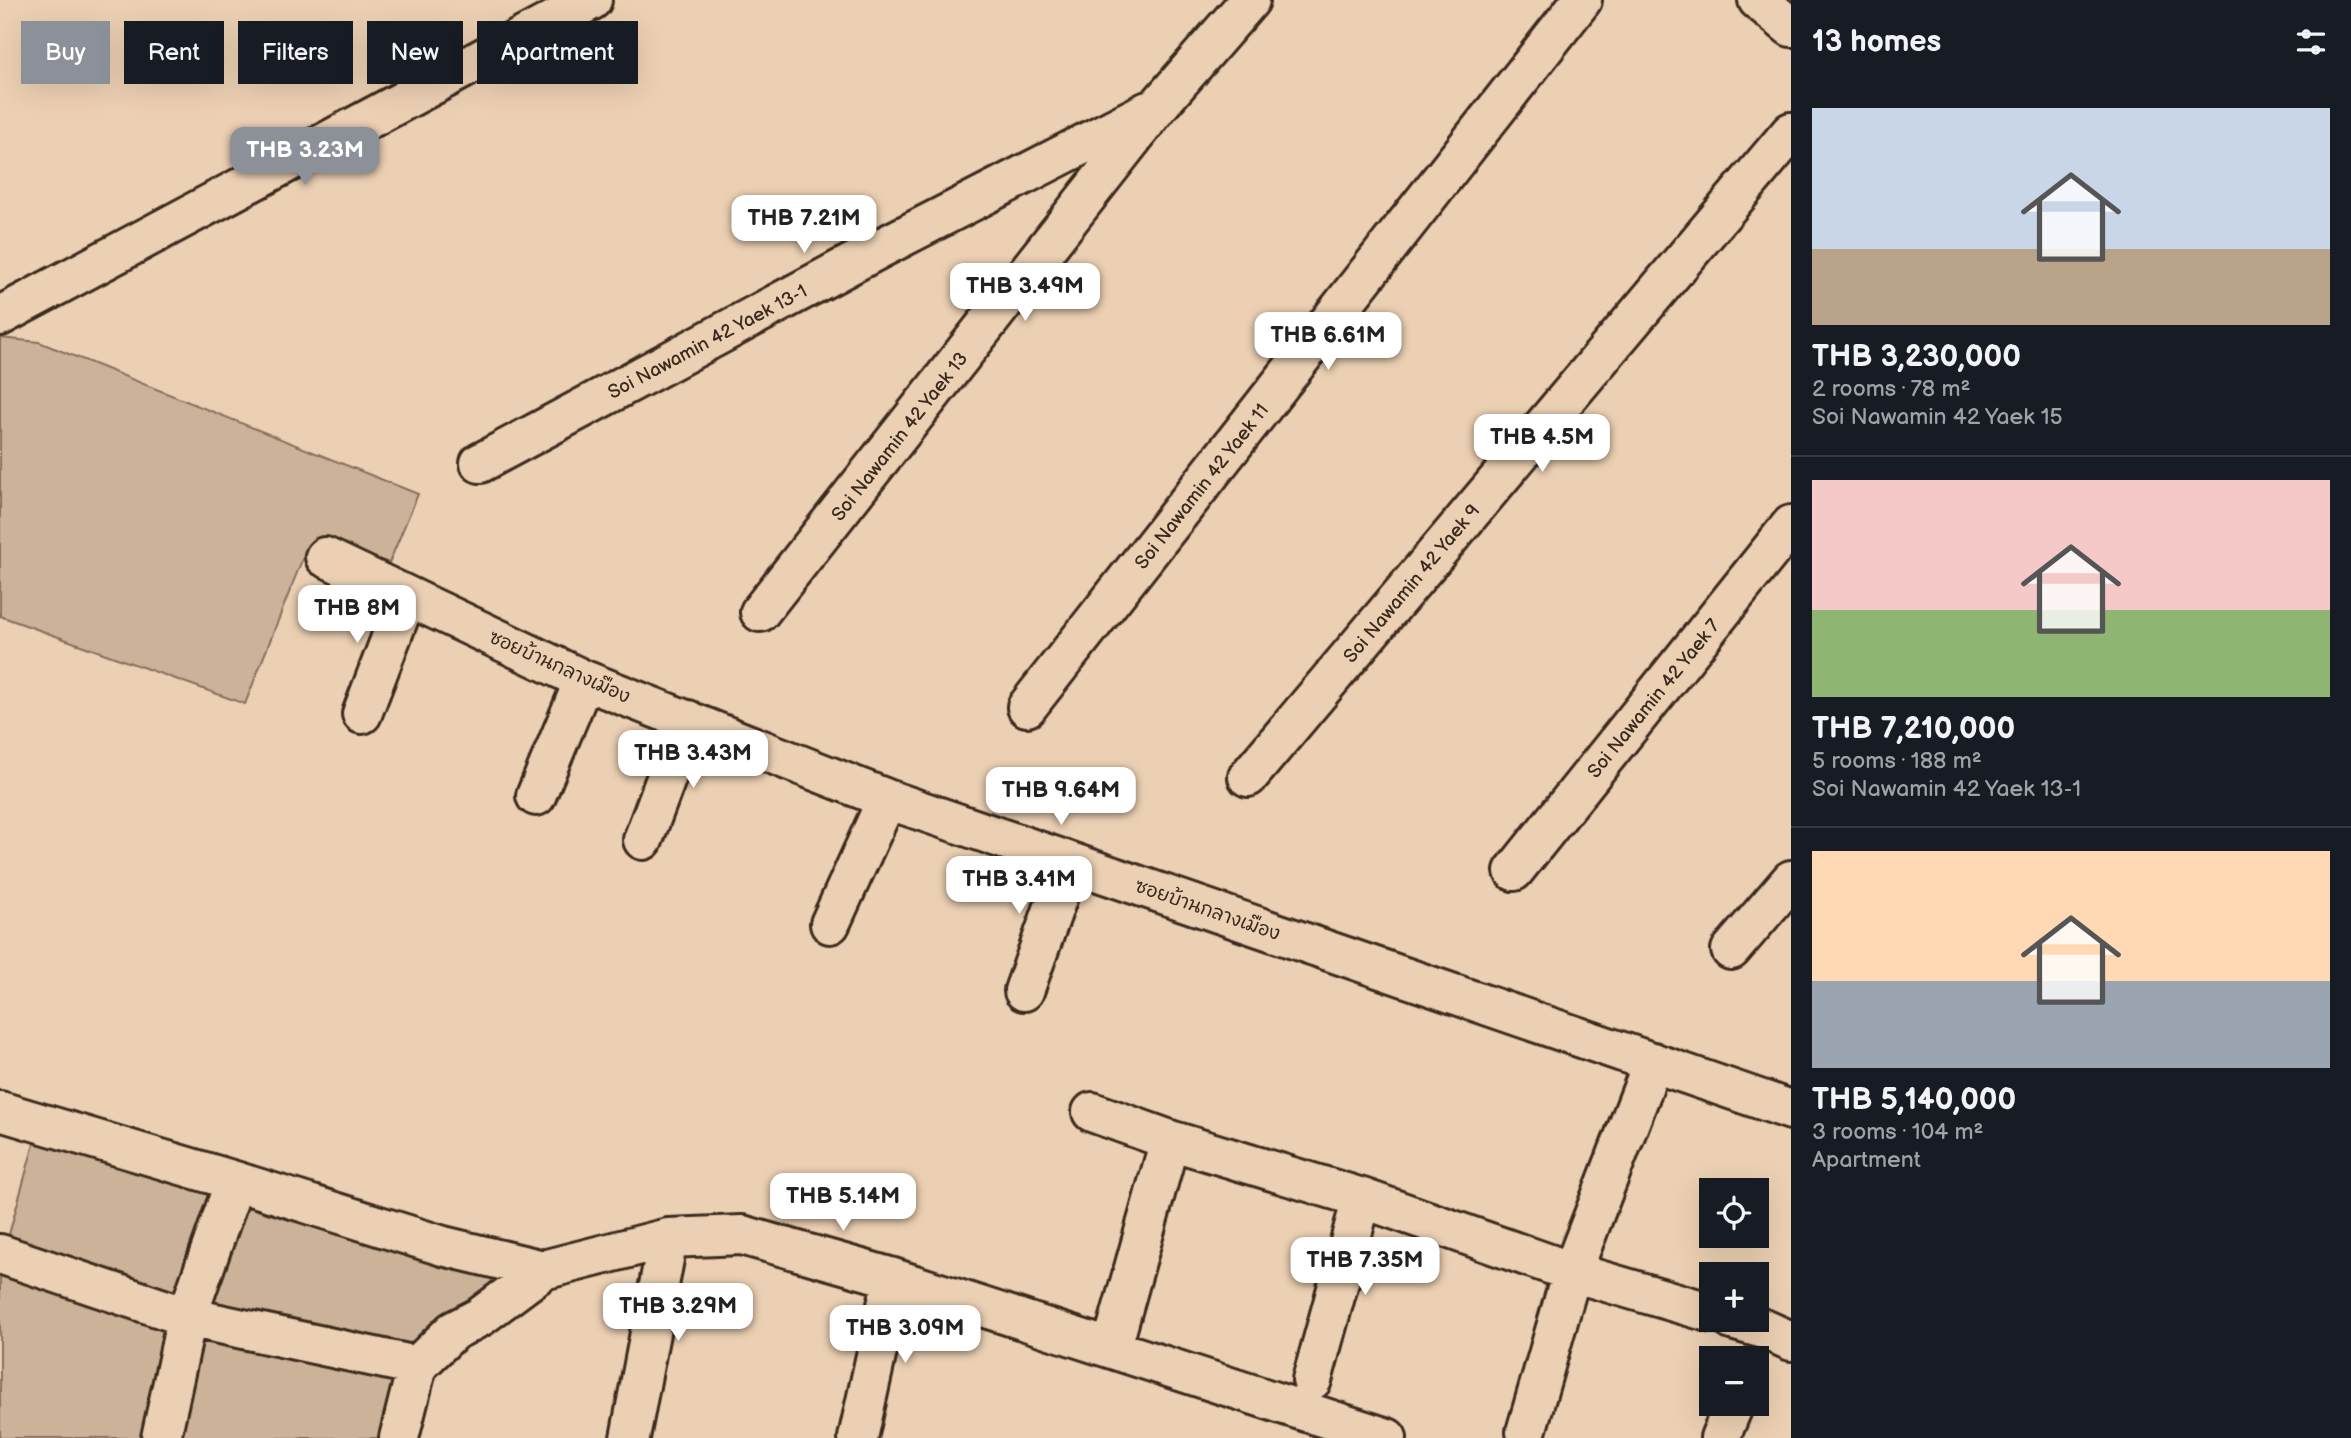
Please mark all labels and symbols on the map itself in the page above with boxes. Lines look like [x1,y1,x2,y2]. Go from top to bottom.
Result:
pin: THB 3.23M [225,128,385,187]
pin: THB 7.21M [724,196,884,255]
pin: THB 3.49M [945,264,1105,323]
street label: Soi Nawamin 42 Yaek 13-1 [604,280,811,405]
pin: THB 6.61M [1248,312,1408,372]
street label: Soi Nawamin 42 Yaek 13 [827,348,973,526]
street label: Soi Nawamin 42 Yaek 11 [1130,400,1274,574]
pin: THB 4.5M [1470,414,1614,474]
street label: Soi Nawamin 42 Yaek 9 [1339,500,1485,668]
pin: THB 8M [300,586,414,645]
street label: Soi Nawamin 42 Yaek 7 [1583,614,1726,783]
street label: ซอยบ้านกลางเมือง [485,625,634,709]
pin: THB 3.43M [613,730,773,790]
pin: THB 9.64M [981,768,1141,827]
pin: THB 3.41M [939,856,1099,916]
street label: ซอยบ้านกลางเมือง [1132,874,1284,946]
pin: THB 5.14M [763,1174,923,1233]
pin: THB 7.35M [1285,1238,1445,1297]
pin: THB 3.29M [598,1284,758,1343]
pin: THB 3.09M [825,1306,985,1365]

